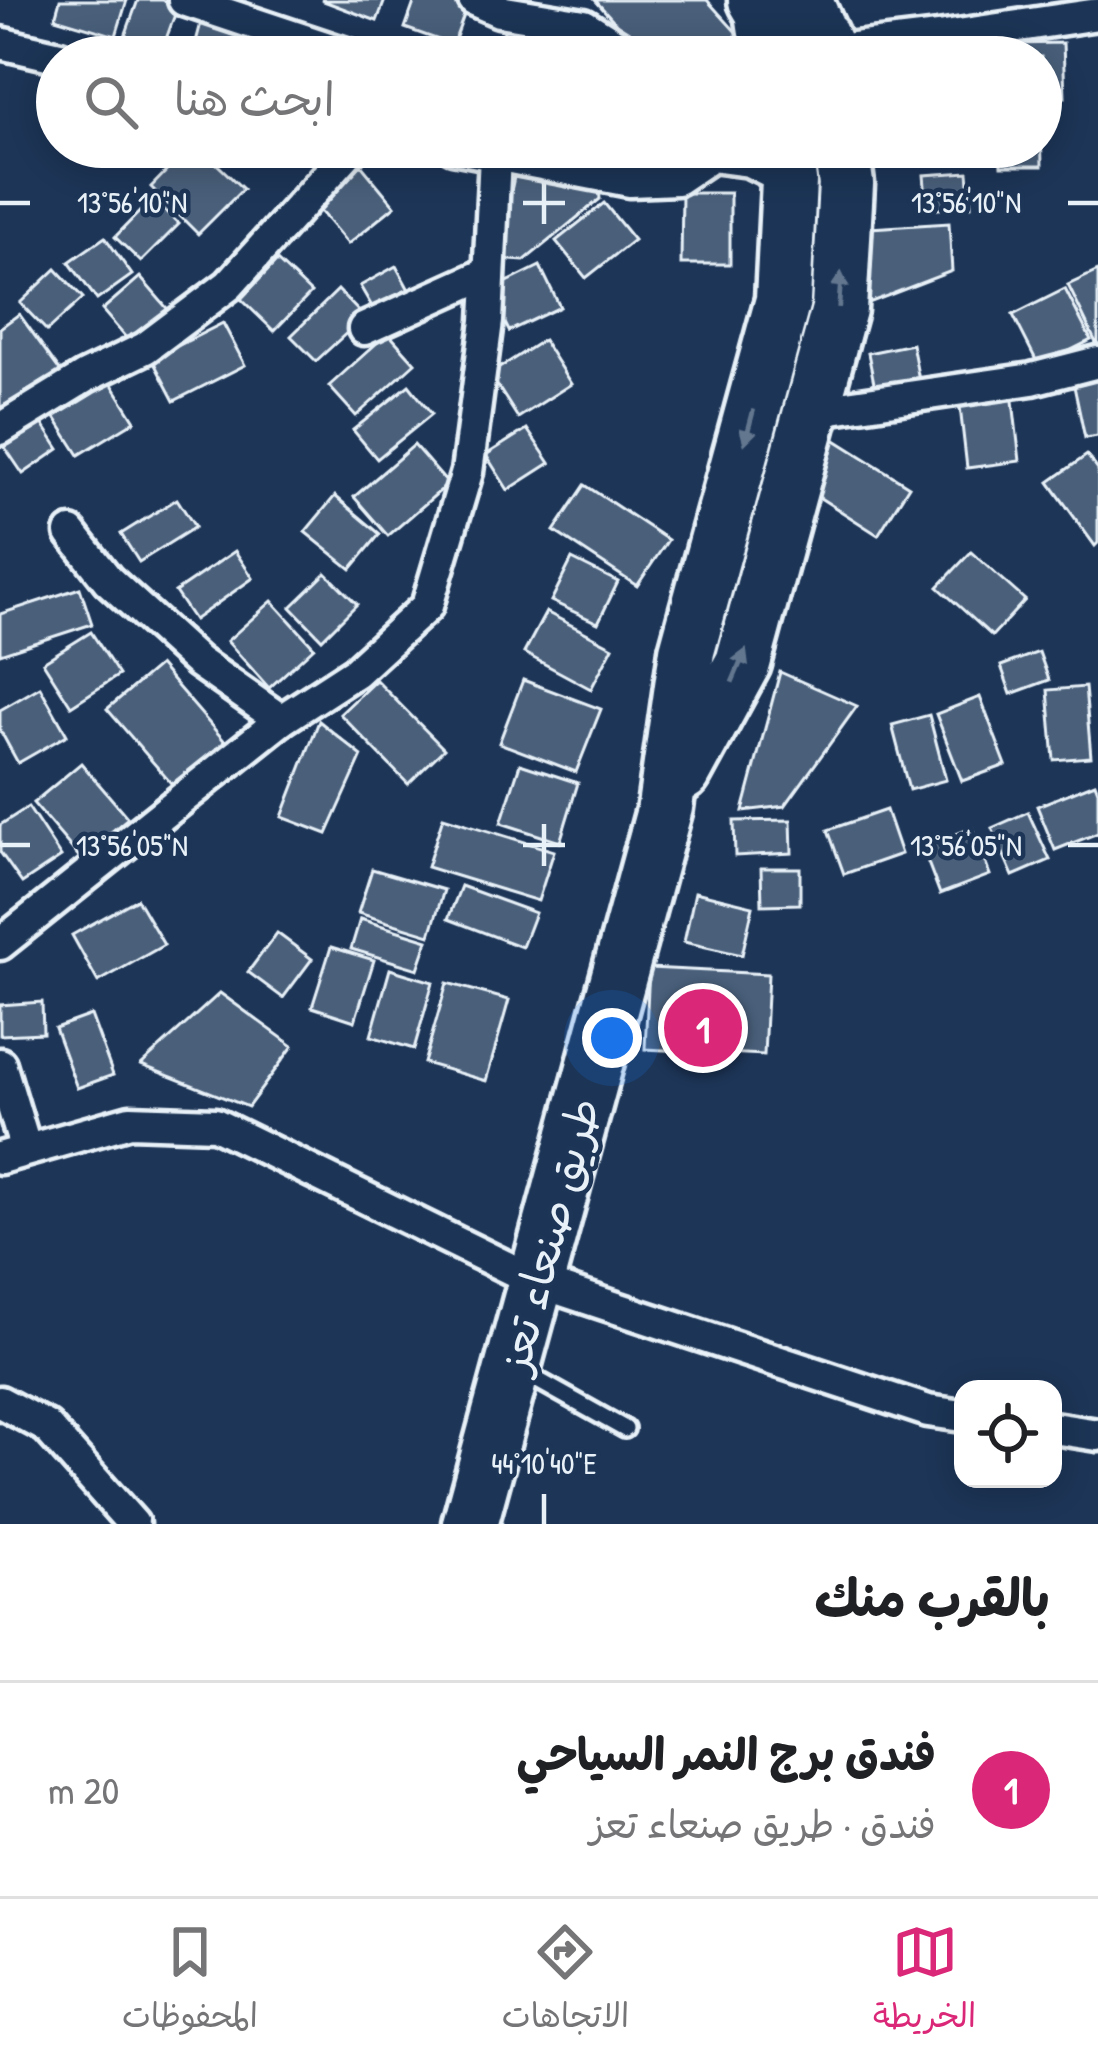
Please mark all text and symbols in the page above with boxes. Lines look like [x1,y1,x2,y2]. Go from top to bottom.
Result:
search box [36,36,1062,168]
text: ابحث هنا [174,68,335,129]
icon: search [78,69,144,135]
text: 13°56'10"N [77,182,187,222]
text: 13°56'10"N [911,182,1021,222]
one-way arrow [830,271,849,308]
one-way arrow [738,409,757,446]
one-way arrow [730,648,749,684]
text: 13°56'05"N [76,825,188,865]
text: 13°56'05"N [910,825,1022,865]
pin: 1 [664,983,742,1073]
your location [582,1008,642,1068]
street label: طريق صنعاء تعز [481,1091,614,1383]
map controls [954,1380,1062,1488]
button: locate [954,1380,1062,1488]
text: 44°10'40"E [491,1443,597,1483]
text: بالقرب منك [815,1563,1050,1632]
text: فندق برج النمر السياحي [516,1723,936,1784]
text: 20 m [48,1763,119,1816]
text: 1 [1004,1763,1018,1816]
text: فندق · طريق صنعاء تعز [589,1797,936,1850]
tab: المحفوظات [122,1919,258,2045]
tab: الاتجاهات [502,1919,629,2045]
tab: الخريطة [873,1919,976,2045]

